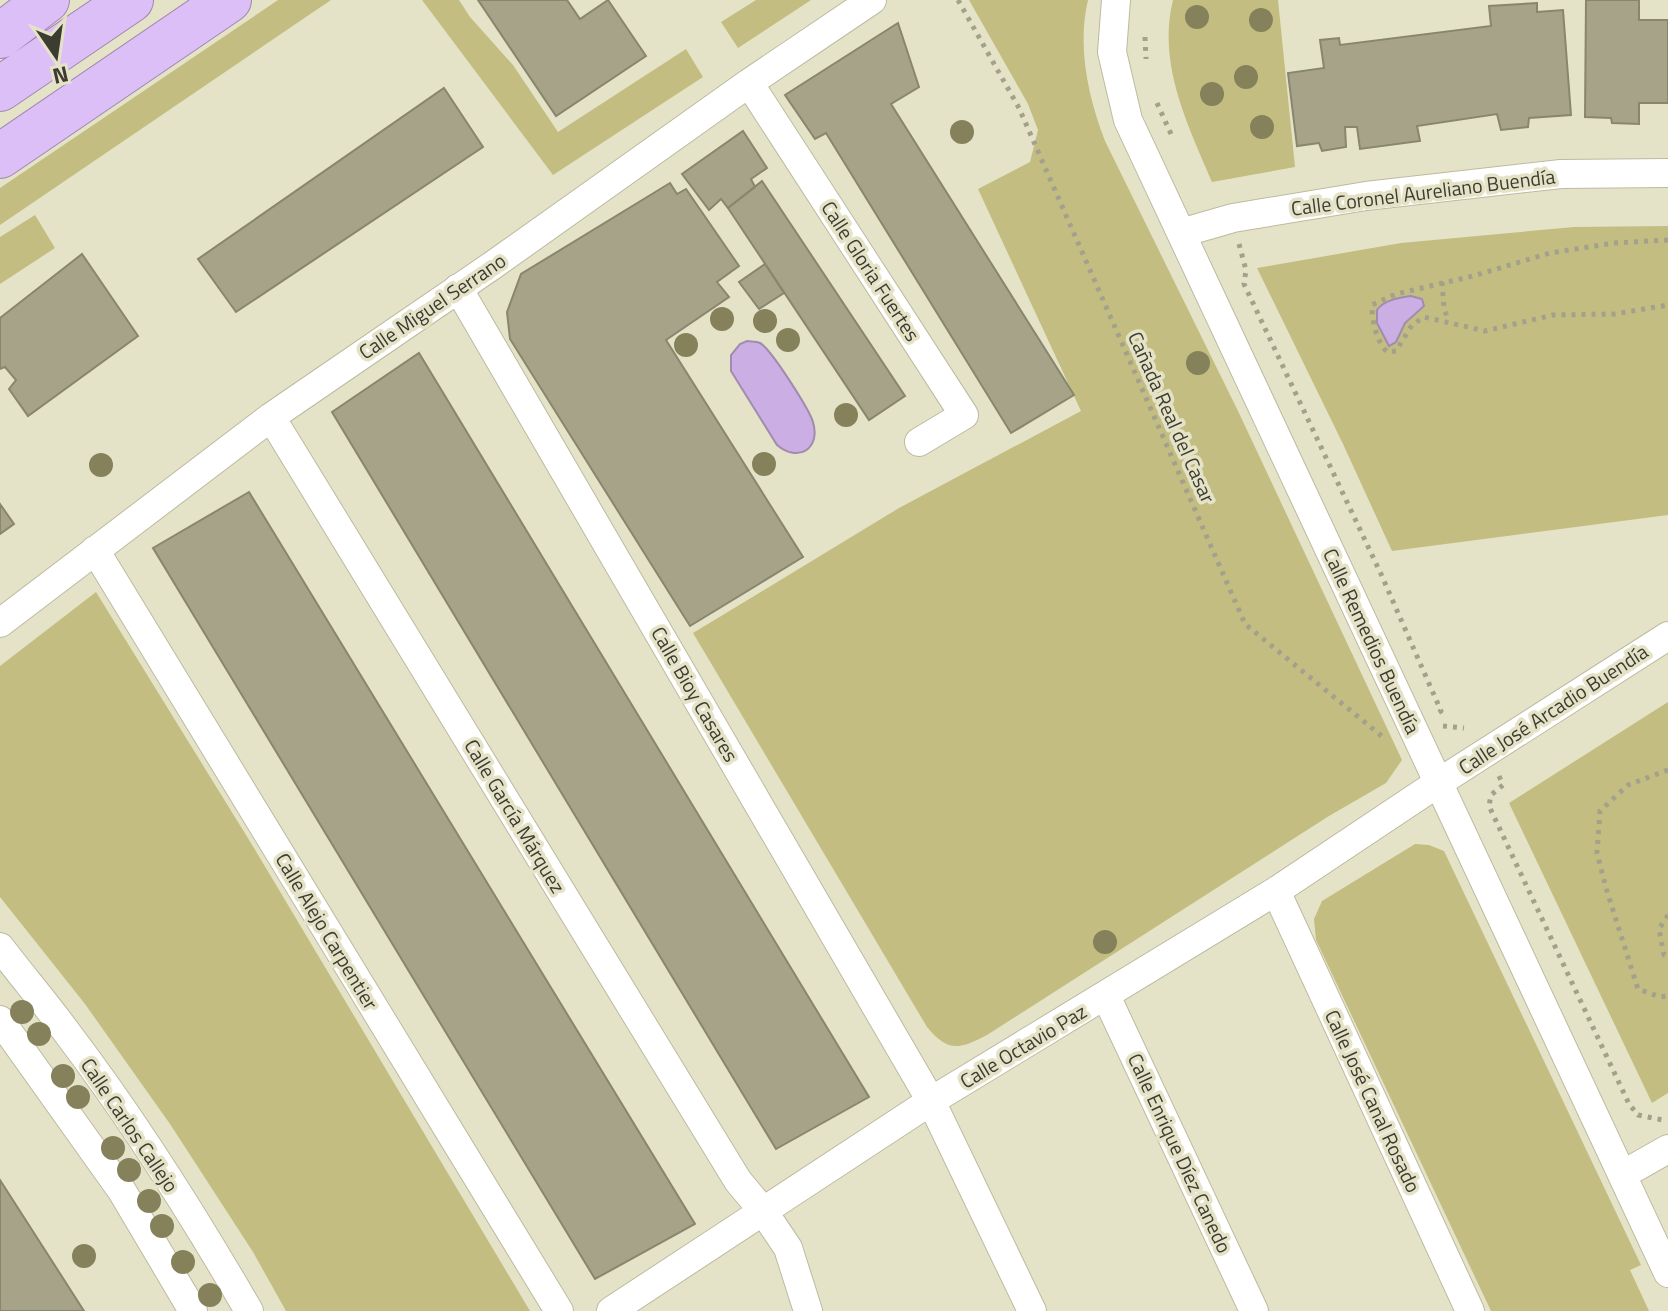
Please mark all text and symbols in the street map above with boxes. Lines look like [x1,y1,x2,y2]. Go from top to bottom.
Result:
north arrow [16,16,96,96]
text: N [49,57,72,94]
street label: Calle Coronel Aureliano Buendía [1289,160,1557,224]
street label: Calle Gloria Fuertes [814,195,928,347]
street label: Calle Miguel Serrano [352,245,512,367]
street label: Cañada Real del Casar [1120,326,1224,508]
street label: Calle Remedios Buendía [1315,543,1429,739]
street label: Calle Bioy Casares [644,620,746,768]
street label: Calle José Arcadio Buendía [1452,636,1654,782]
street label: Calle García Márquez [457,733,573,899]
street label: Calle Alejo Carpentier [268,847,386,1015]
street label: Calle Octavio Paz [954,996,1092,1096]
street label: Calle José Canal Rosado [1317,1004,1429,1198]
street label: Calle Enrique Díez Canedo [1120,1048,1240,1258]
street label: Calle Carlos Callejo [73,1051,187,1199]

